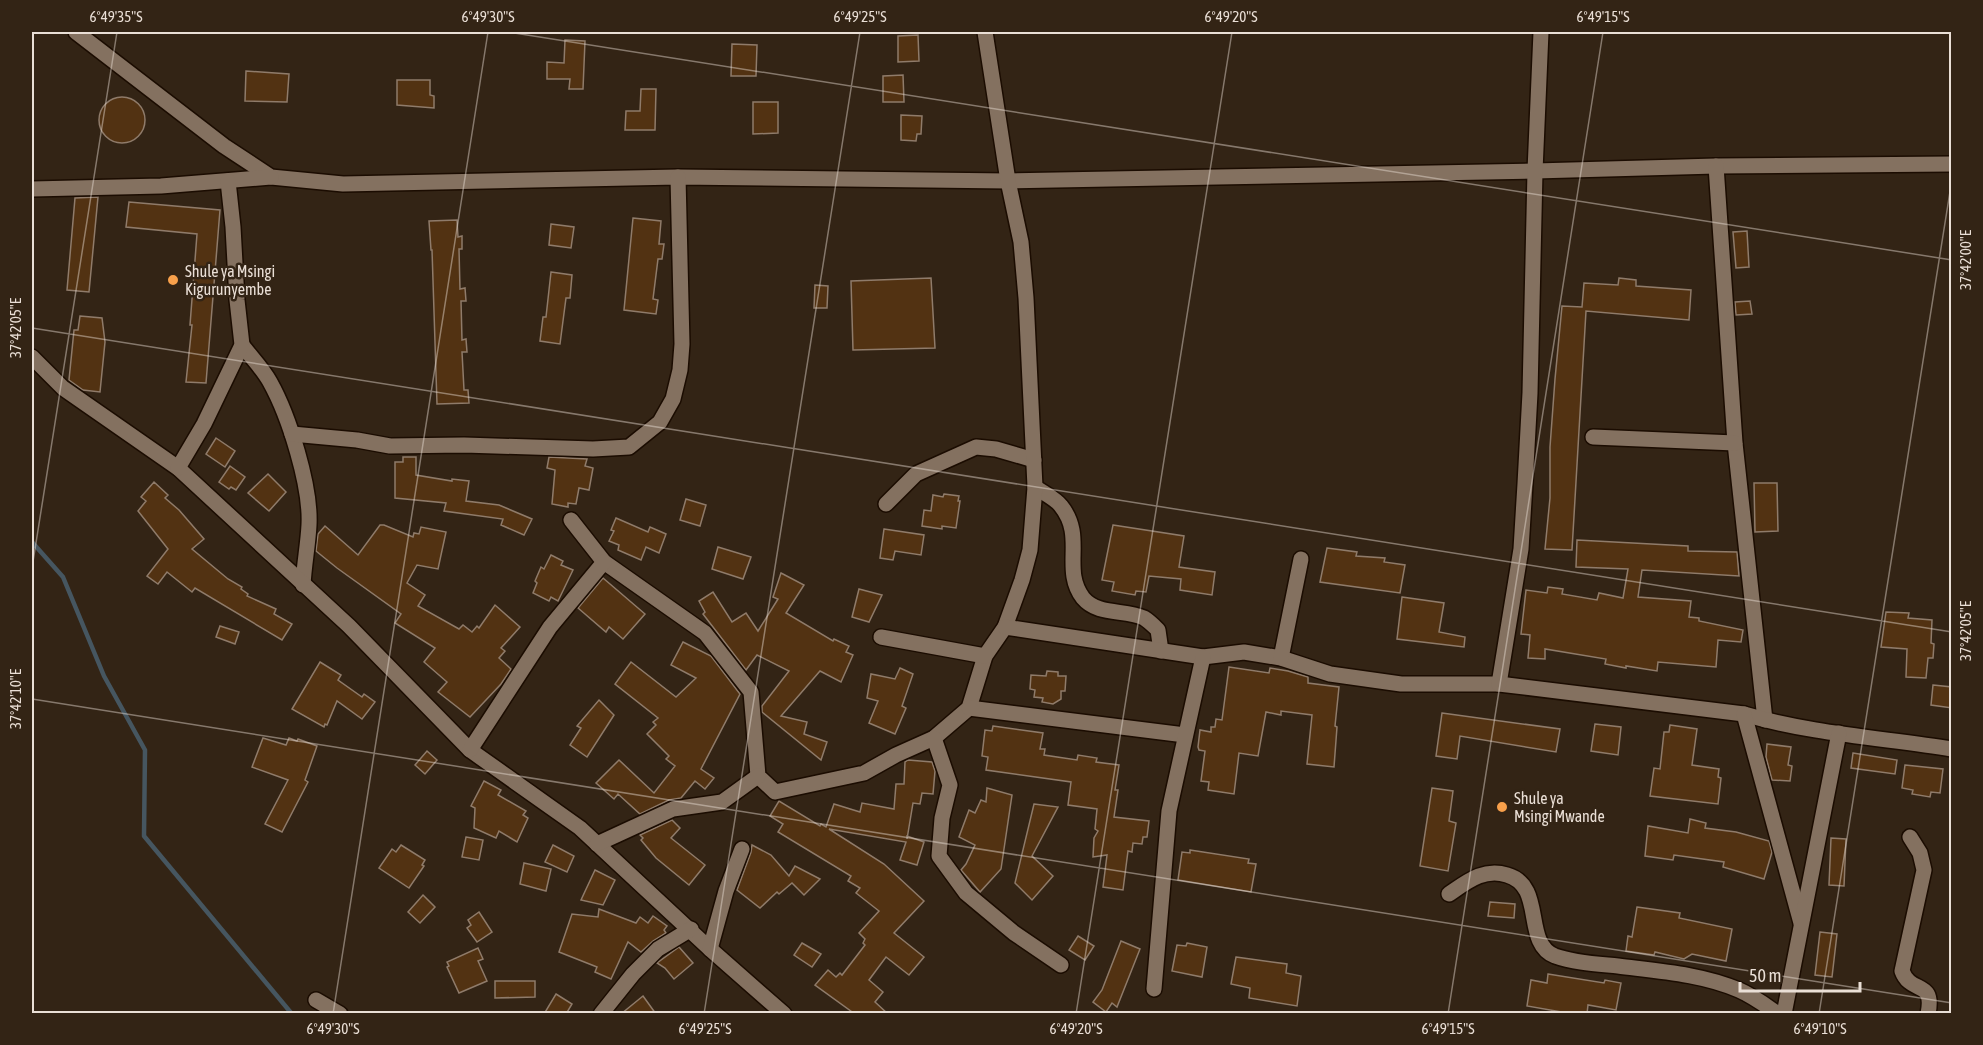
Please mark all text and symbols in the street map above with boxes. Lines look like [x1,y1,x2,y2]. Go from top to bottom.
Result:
text: 6°49'35"S [89,8,143,25]
text: 6°49'30"S [461,8,515,25]
text: 6°49'25"S [833,8,887,25]
text: 6°49'20"S [1204,8,1258,25]
text: 6°49'15"S [1576,8,1630,25]
text: 37°42'00"E [1957,229,1974,290]
place label: Shule ya Msingi Kigurunyembe [185,262,275,299]
marker: Shule ya Msingi Kigurunyembe [166,273,180,287]
text: 37°42'05"E [7,297,24,358]
text: 37°42'05"E [1957,600,1974,661]
text: 37°42'10"E [7,668,24,729]
place label: Shule ya Msingi Mwande [1514,789,1605,826]
marker: Shule ya Msingi Mwande [1495,800,1509,814]
scale bar [1740,955,1860,993]
text: 50 m [1749,965,1781,986]
text: 6°49'30"S [306,1020,360,1037]
text: 6°49'25"S [678,1020,732,1037]
text: 6°49'20"S [1049,1020,1103,1037]
text: 6°49'15"S [1421,1020,1475,1037]
text: 6°49'10"S [1793,1020,1847,1037]

